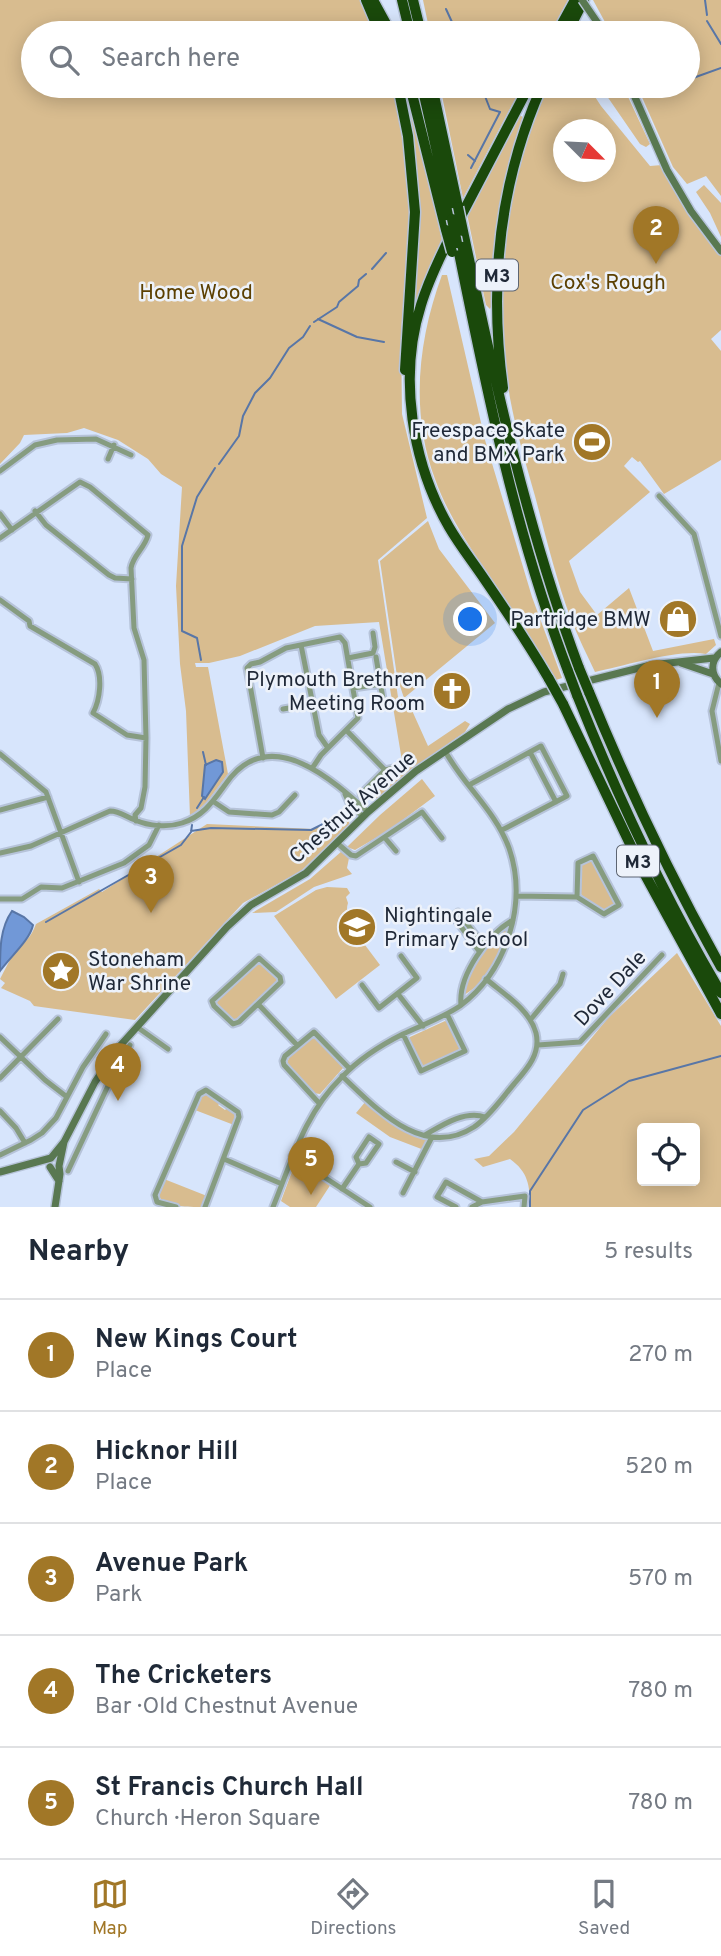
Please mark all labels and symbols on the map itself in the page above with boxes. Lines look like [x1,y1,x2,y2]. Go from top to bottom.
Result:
north arrow [553,119,616,182]
pin: 2 [633,206,679,264]
road number: M3 [476,260,518,290]
park label: Cox's Rough [550,270,666,297]
park label: Home Wood [139,280,253,307]
place label: Freespace Skate and BMX Park [411,418,565,469]
sports icon: Freespace Skate and BMX Park [571,421,613,463]
shop icon: Partridge BMW [657,598,699,640]
your location [453,602,487,636]
place label: Partridge BMW [510,607,651,634]
pin: 1 [634,660,680,718]
place label: Plymouth Brethren Meeting Room [246,667,425,718]
church icon: Plymouth Brethren Meeting Room [431,670,473,712]
street label: Chestnut Avenue [284,746,422,871]
road number: M3 [617,846,659,876]
pin: 3 [128,855,174,913]
place label: Nightingale Primary School [384,903,528,954]
school or university icon: Nightingale Primary School [336,906,378,948]
street label: Dove Dale [569,945,653,1033]
place label: Stoneham War Shrine [88,947,191,998]
place icon: Stoneham War Shrine [40,950,82,992]
pin: 4 [95,1043,141,1101]
pin: 5 [288,1137,334,1195]

